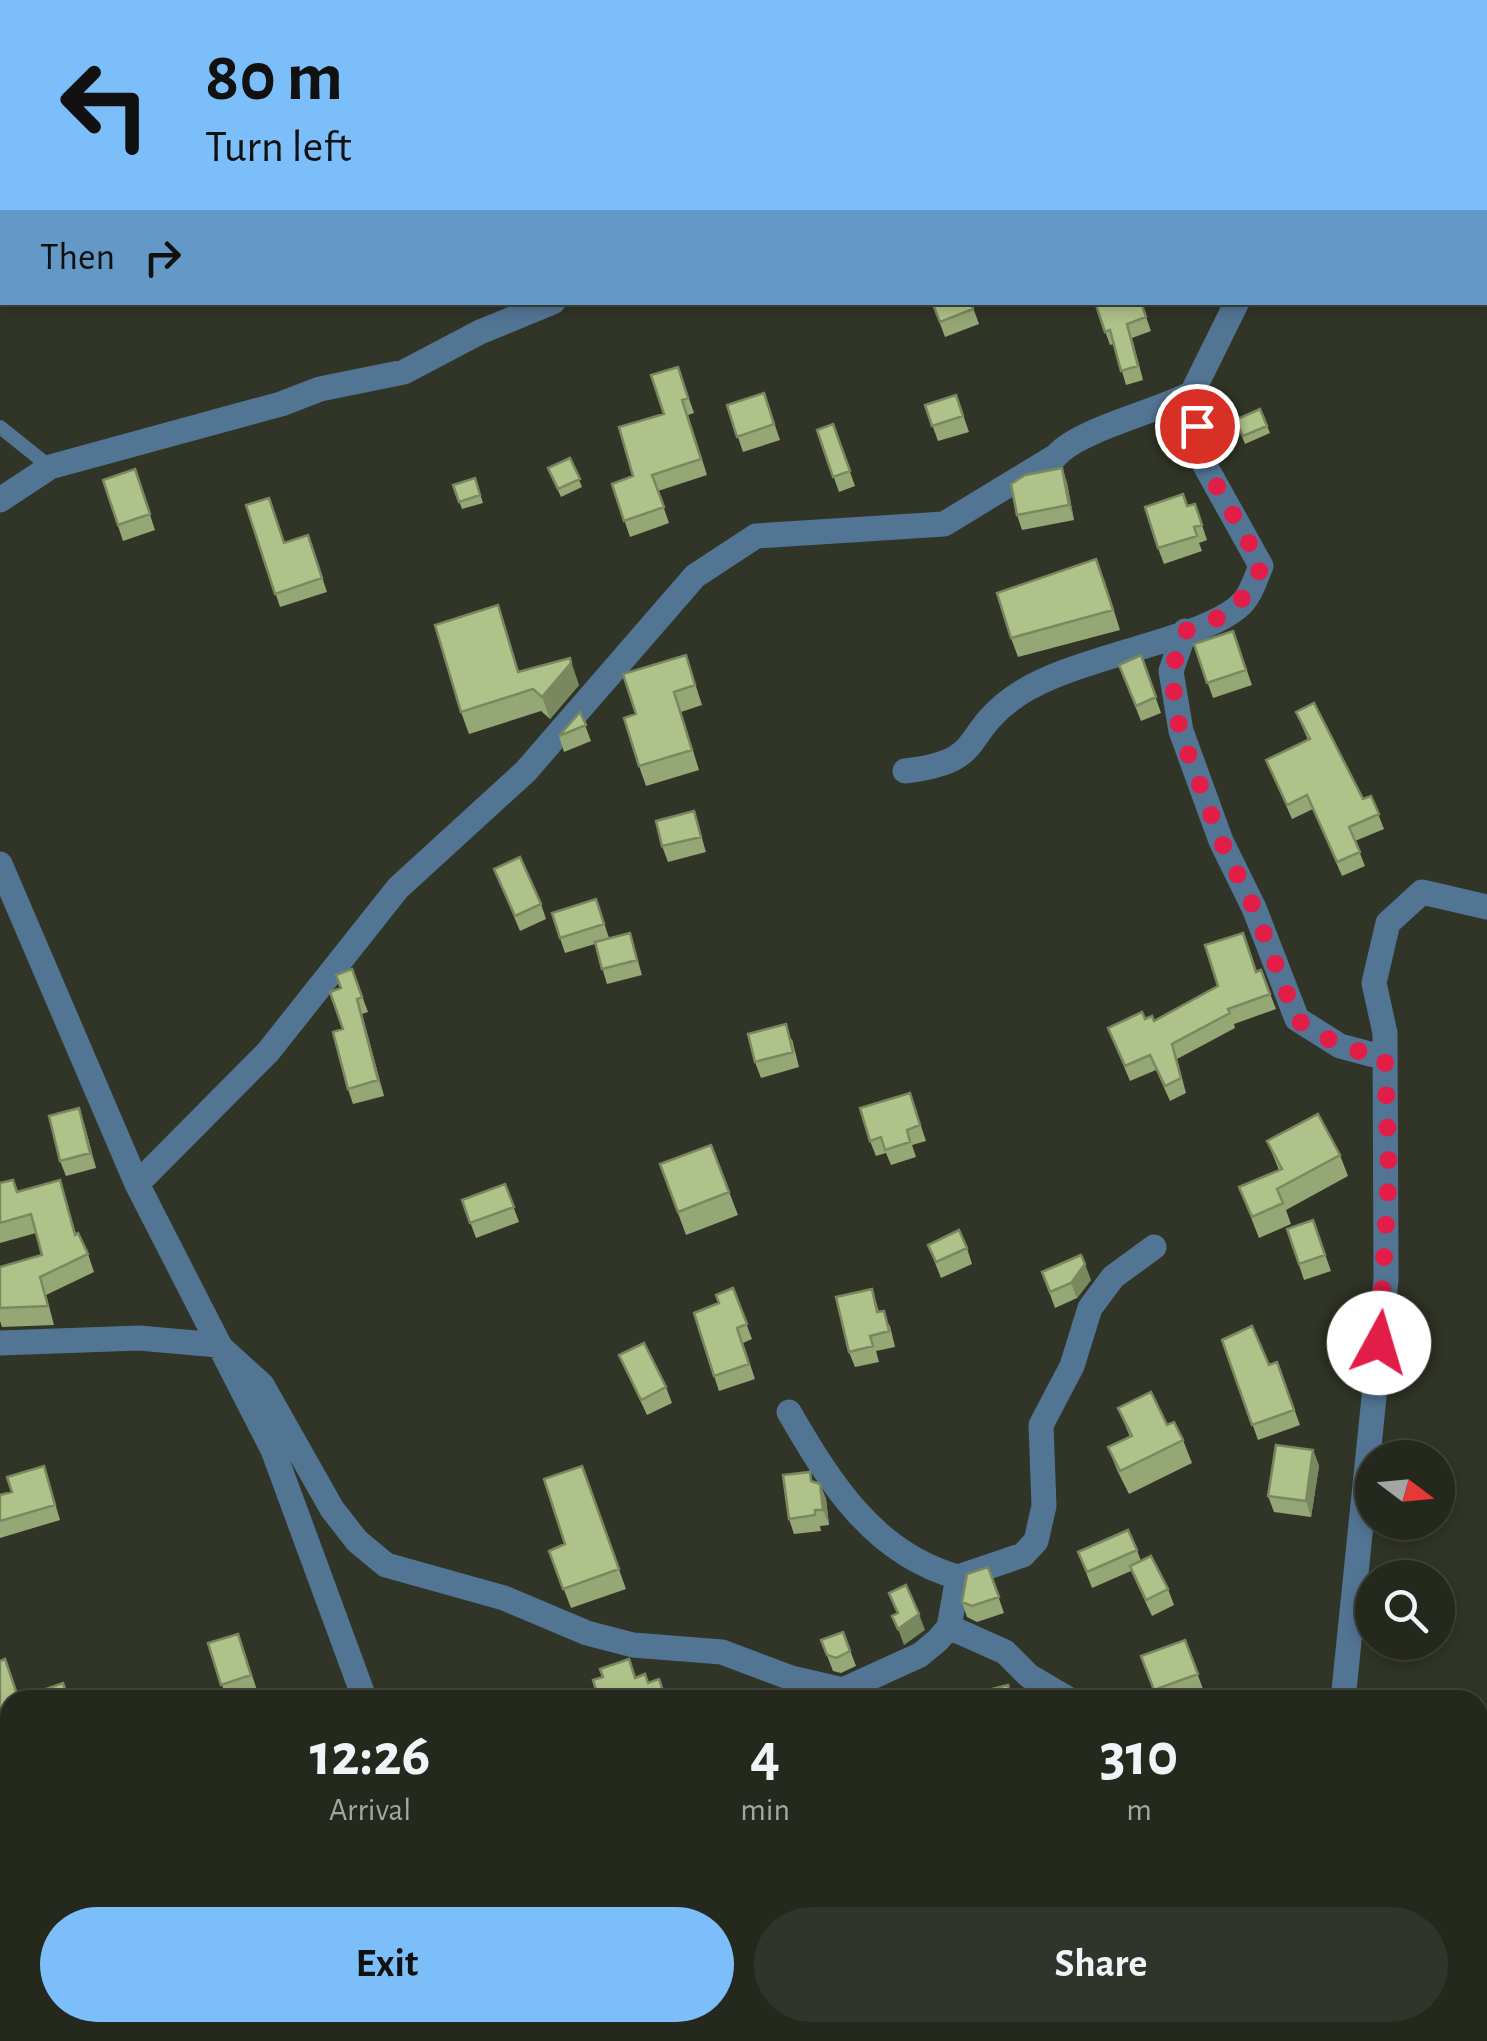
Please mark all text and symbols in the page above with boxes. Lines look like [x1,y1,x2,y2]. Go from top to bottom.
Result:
icon: left [40,40,170,170]
text: 80 m [205,43,343,113]
text: Turn left [205,125,352,170]
icon: right [135,230,190,285]
text: Then [40,239,115,277]
pin [1155,384,1240,469]
icon: arrive [1170,399,1225,454]
position arrow [1327,1291,1431,1395]
north arrow [1355,1440,1455,1540]
map controls [1355,1440,1455,1660]
button: search [1355,1560,1455,1660]
text: 12:26 [310,1726,430,1786]
text: 4 [750,1726,780,1786]
text: 310 [1100,1726,1178,1786]
text: Arrival [329,1794,411,1826]
text: min [740,1794,790,1826]
text: m [1126,1794,1152,1826]
button: Exit [40,1907,734,2022]
button: Share [754,1907,1448,2022]

